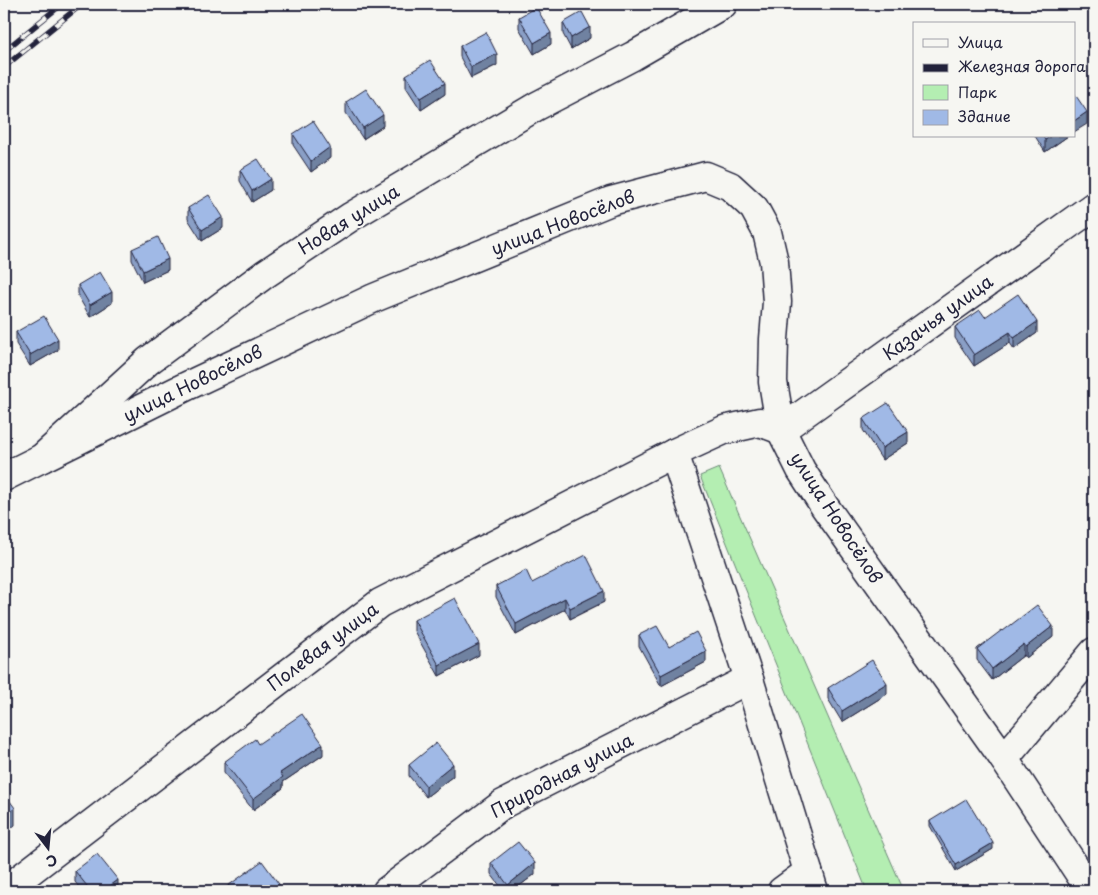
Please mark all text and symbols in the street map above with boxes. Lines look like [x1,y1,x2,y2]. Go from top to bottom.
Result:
legend [913,22,1076,138]
text: Улица [958,30,1003,53]
text: Железная дорога [958,54,1086,77]
text: Парк [958,80,997,103]
text: Здание [958,104,1011,127]
street label: Новая улица [292,177,405,261]
street label: улица Новосёлов [487,182,638,261]
street label: Казачья улица [876,267,999,366]
street label: улица Новосёлов [118,337,267,428]
street label: улица Новосёлов [785,446,890,588]
street label: Полевая улица [261,595,384,697]
street label: Природная улица [485,725,638,824]
north arrow [22,822,72,872]
text: С [44,849,60,873]

